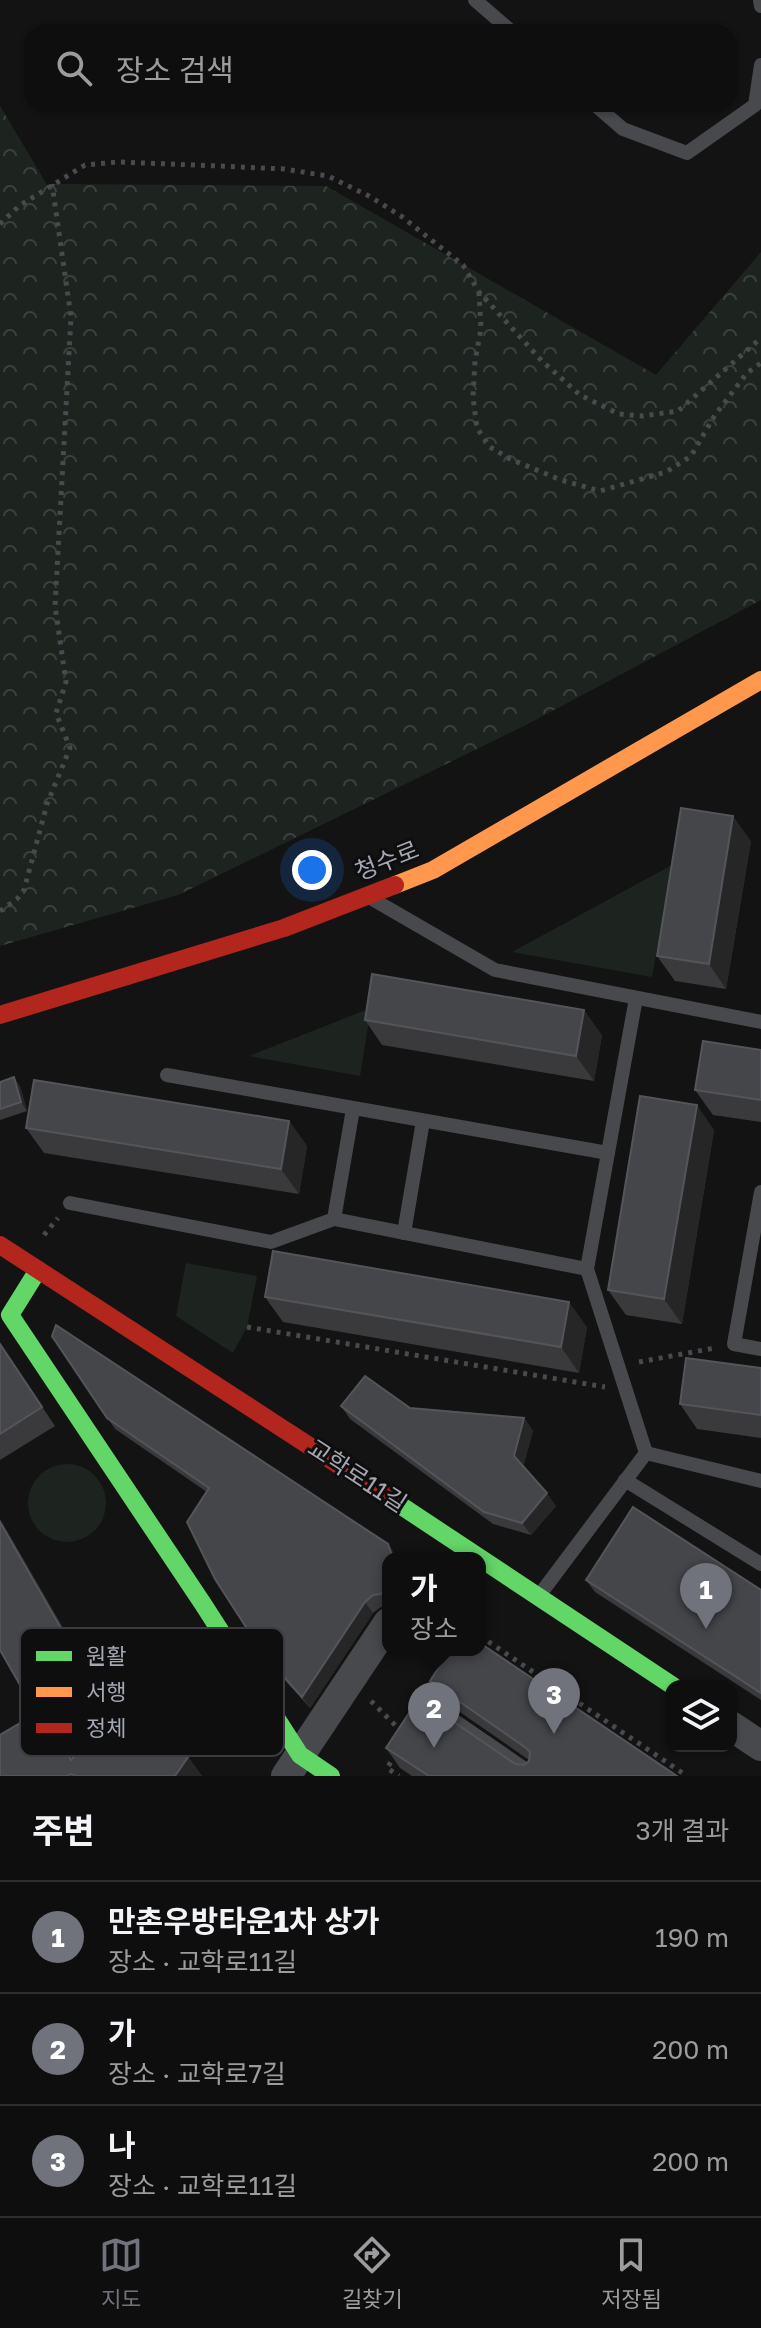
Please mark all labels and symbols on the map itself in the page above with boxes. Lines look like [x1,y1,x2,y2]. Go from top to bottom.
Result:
street label: 청수로 [350,834,423,885]
your location [292,850,332,890]
street label: 교학로11길 [303,1432,413,1517]
pin: 1 [680,1563,732,1629]
legend [20,1628,284,1756]
text: 원활 [86,1642,126,1669]
pin: 3 [528,1668,580,1734]
text: 서행 [86,1678,126,1705]
pin: 2 [408,1682,460,1748]
text: 정체 [86,1714,126,1741]

